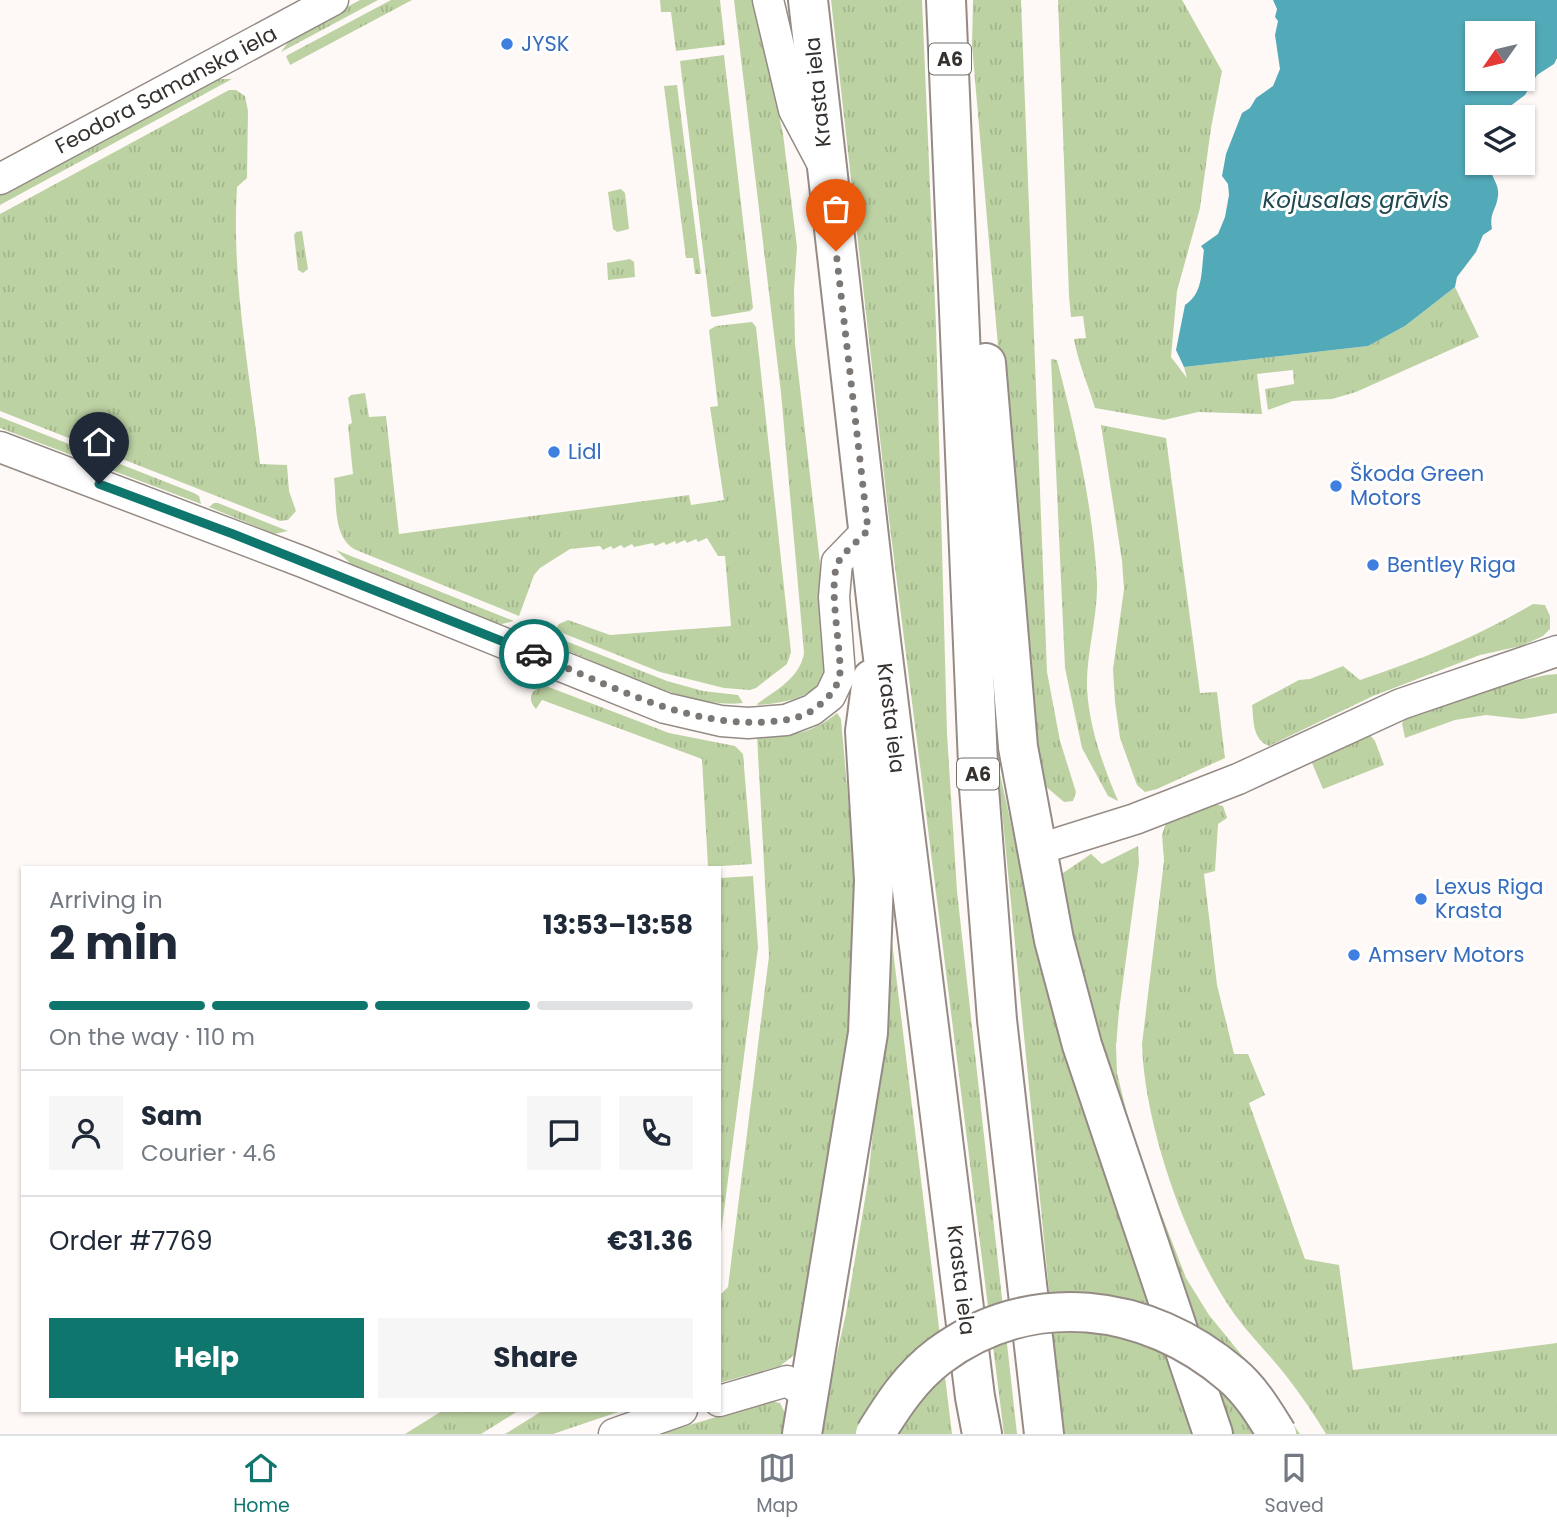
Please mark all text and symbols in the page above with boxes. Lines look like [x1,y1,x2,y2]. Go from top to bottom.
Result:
street label: Feodora Samanska iela [50,19,282,160]
north arrow [1465,21,1535,91]
map controls [1465,21,1535,175]
place label: JYSK [521,29,570,58]
marker: JYSK [499,36,515,52]
street label: Krasta iela [797,36,838,149]
road number: A6 [929,44,971,74]
button: layers [1465,105,1535,175]
pin [806,179,866,251]
water label: Kojusalas grāvis [1263,184,1449,216]
icon: bag [817,190,855,228]
pin [69,412,129,484]
icon: home [80,423,118,461]
place label: Lidl [568,437,602,466]
marker: Lidl [546,444,562,460]
place label: Škoda Green Motors [1350,459,1484,512]
marker: Škoda Green Motors [1328,478,1344,494]
place label: Bentley Riga [1387,550,1516,579]
marker: Bentley Riga [1365,557,1381,573]
courier [499,619,569,689]
icon: car [515,635,553,673]
street label: Krasta iela [870,661,913,775]
road number: A6 [957,758,999,790]
place label: Lexus Riga Krasta [1435,872,1544,925]
text: Arriving in [49,884,163,916]
marker: Lexus Riga Krasta [1413,891,1429,907]
text: 13:53–13:58 [543,907,693,943]
text: 2 min [49,911,178,975]
place label: Amserv Motors [1368,940,1524,969]
marker: Amserv Motors [1346,947,1362,963]
text: On the way · 110 m [49,1021,255,1053]
button: person [49,1096,123,1170]
button: chat [527,1096,601,1170]
button: phone [619,1096,693,1170]
text: Sam [141,1098,202,1134]
text: Courier · 4.6 [141,1137,276,1169]
text: Order #7769 [49,1223,213,1259]
text: €31.36 [607,1223,693,1259]
street label: Krasta iela [940,1223,983,1337]
button: Help [49,1318,364,1398]
button: Share [378,1318,693,1398]
tab: Home [233,1449,290,1520]
tab: Map [756,1449,798,1520]
tab: Saved [1265,1449,1324,1520]

